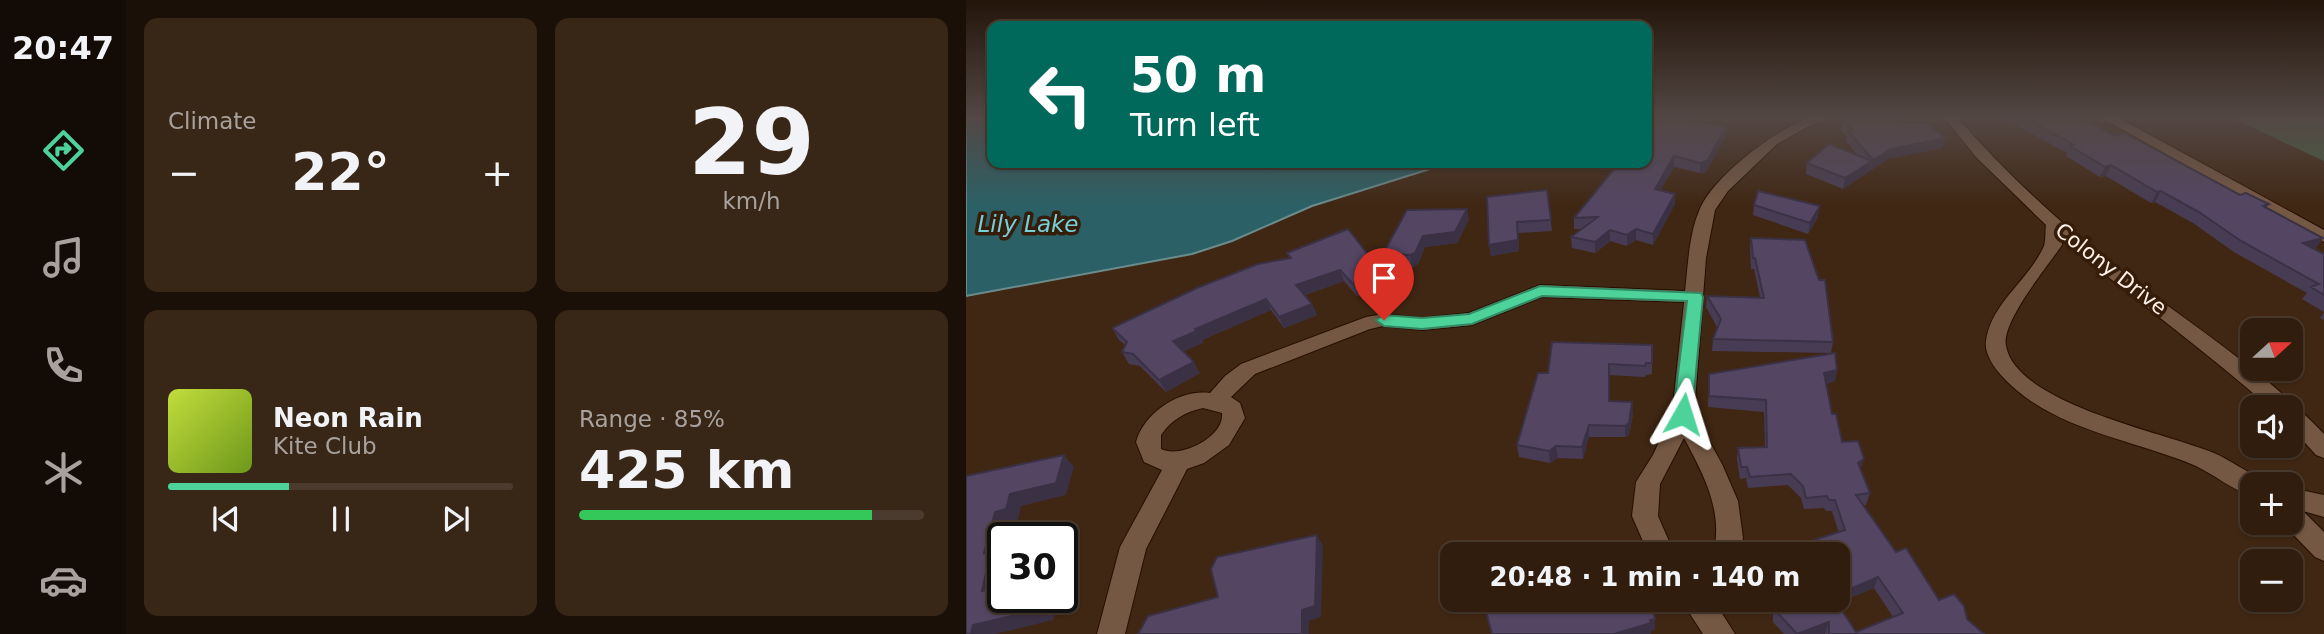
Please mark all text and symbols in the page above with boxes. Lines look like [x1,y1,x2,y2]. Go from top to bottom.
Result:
text: 20:47 [12,29,114,67]
text: 50 m [1130,47,1266,104]
icon: left [1015,49,1106,140]
text: 29 [688,90,815,195]
text: Turn left [1130,106,1260,144]
text: Climate [168,108,257,134]
icon: directions [39,126,88,175]
text: 22° [291,142,390,202]
text: − [168,151,200,195]
text: + [481,151,513,195]
text: km/h [722,188,781,214]
water label: Lily Lake [978,211,1078,237]
street label: Colony Drive [2051,218,2171,320]
icon: music [39,233,88,282]
pin [1354,248,1414,320]
icon: arrive [1365,259,1403,297]
north arrow [2240,318,2303,382]
map controls [2240,318,2303,612]
icon: phone [39,341,88,390]
position arrow [1646,377,1720,451]
button: sound [2240,395,2303,458]
text: Neon Rain [273,403,423,433]
text: Range · 85% [579,406,725,432]
text: Kite Club [273,433,377,459]
text: 425 km [579,440,794,500]
icon: climate [39,448,88,497]
button: + [2240,472,2303,535]
icon: previous [207,500,245,538]
icon: pause [322,500,360,538]
icon: next [437,500,475,538]
speed limit sign: 30 [987,522,1078,613]
button: − [2240,549,2303,612]
icon: car [39,556,88,605]
text: 20:48 · 1 min · 140 m [1490,562,1800,592]

